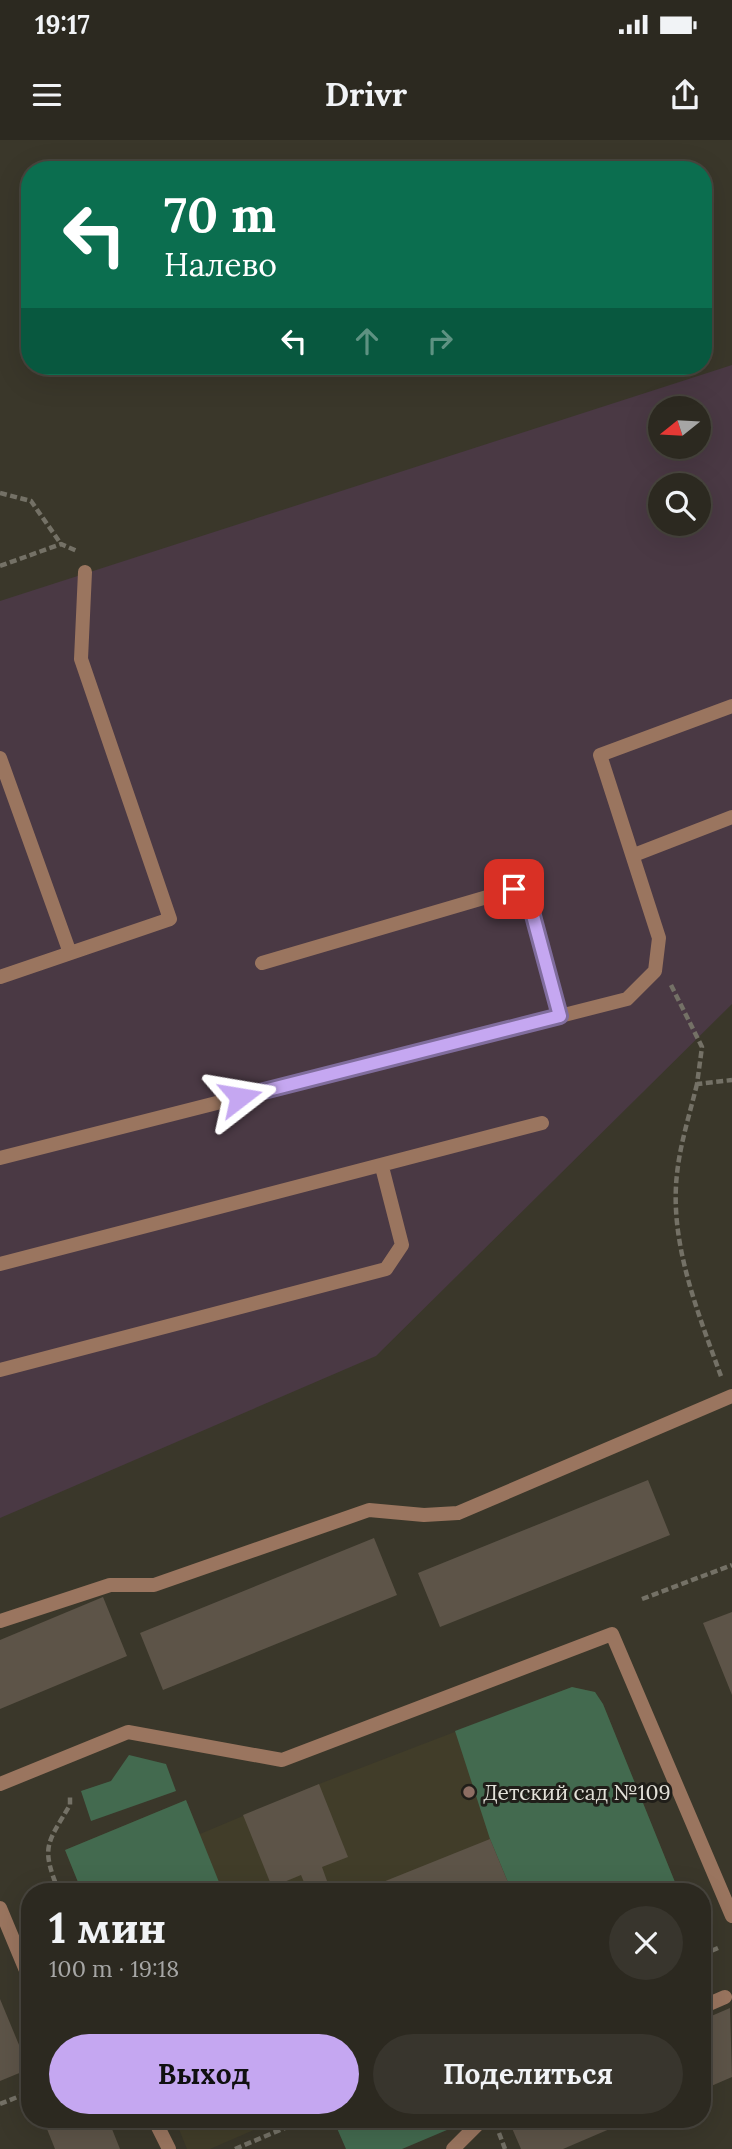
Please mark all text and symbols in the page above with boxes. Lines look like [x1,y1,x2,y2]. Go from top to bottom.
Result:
text: 19:17 [35,8,90,41]
text: Drivr [325,74,407,115]
icon: menu [28,76,66,114]
icon: share [666,76,704,114]
text: 70 m [164,183,276,245]
icon: left [49,189,140,280]
text: Налево [164,244,277,285]
icon: left [275,322,313,360]
icon: ahead [348,322,386,360]
icon: right [421,322,459,360]
north arrow [648,396,710,458]
map controls [648,396,711,536]
button: search [648,473,711,536]
pin [484,859,544,919]
icon: arrive [495,870,533,908]
position arrow [203,1060,277,1134]
place label: Детский сад №109 [483,1779,671,1806]
marker: Детский сад №109 [461,1784,477,1800]
text: 1 мин [49,1901,166,1955]
button: close [609,1906,683,1980]
text: 100 m · 19:18 [49,1954,179,1983]
button: Выход [49,2034,359,2114]
button: Поделиться [373,2034,683,2114]

